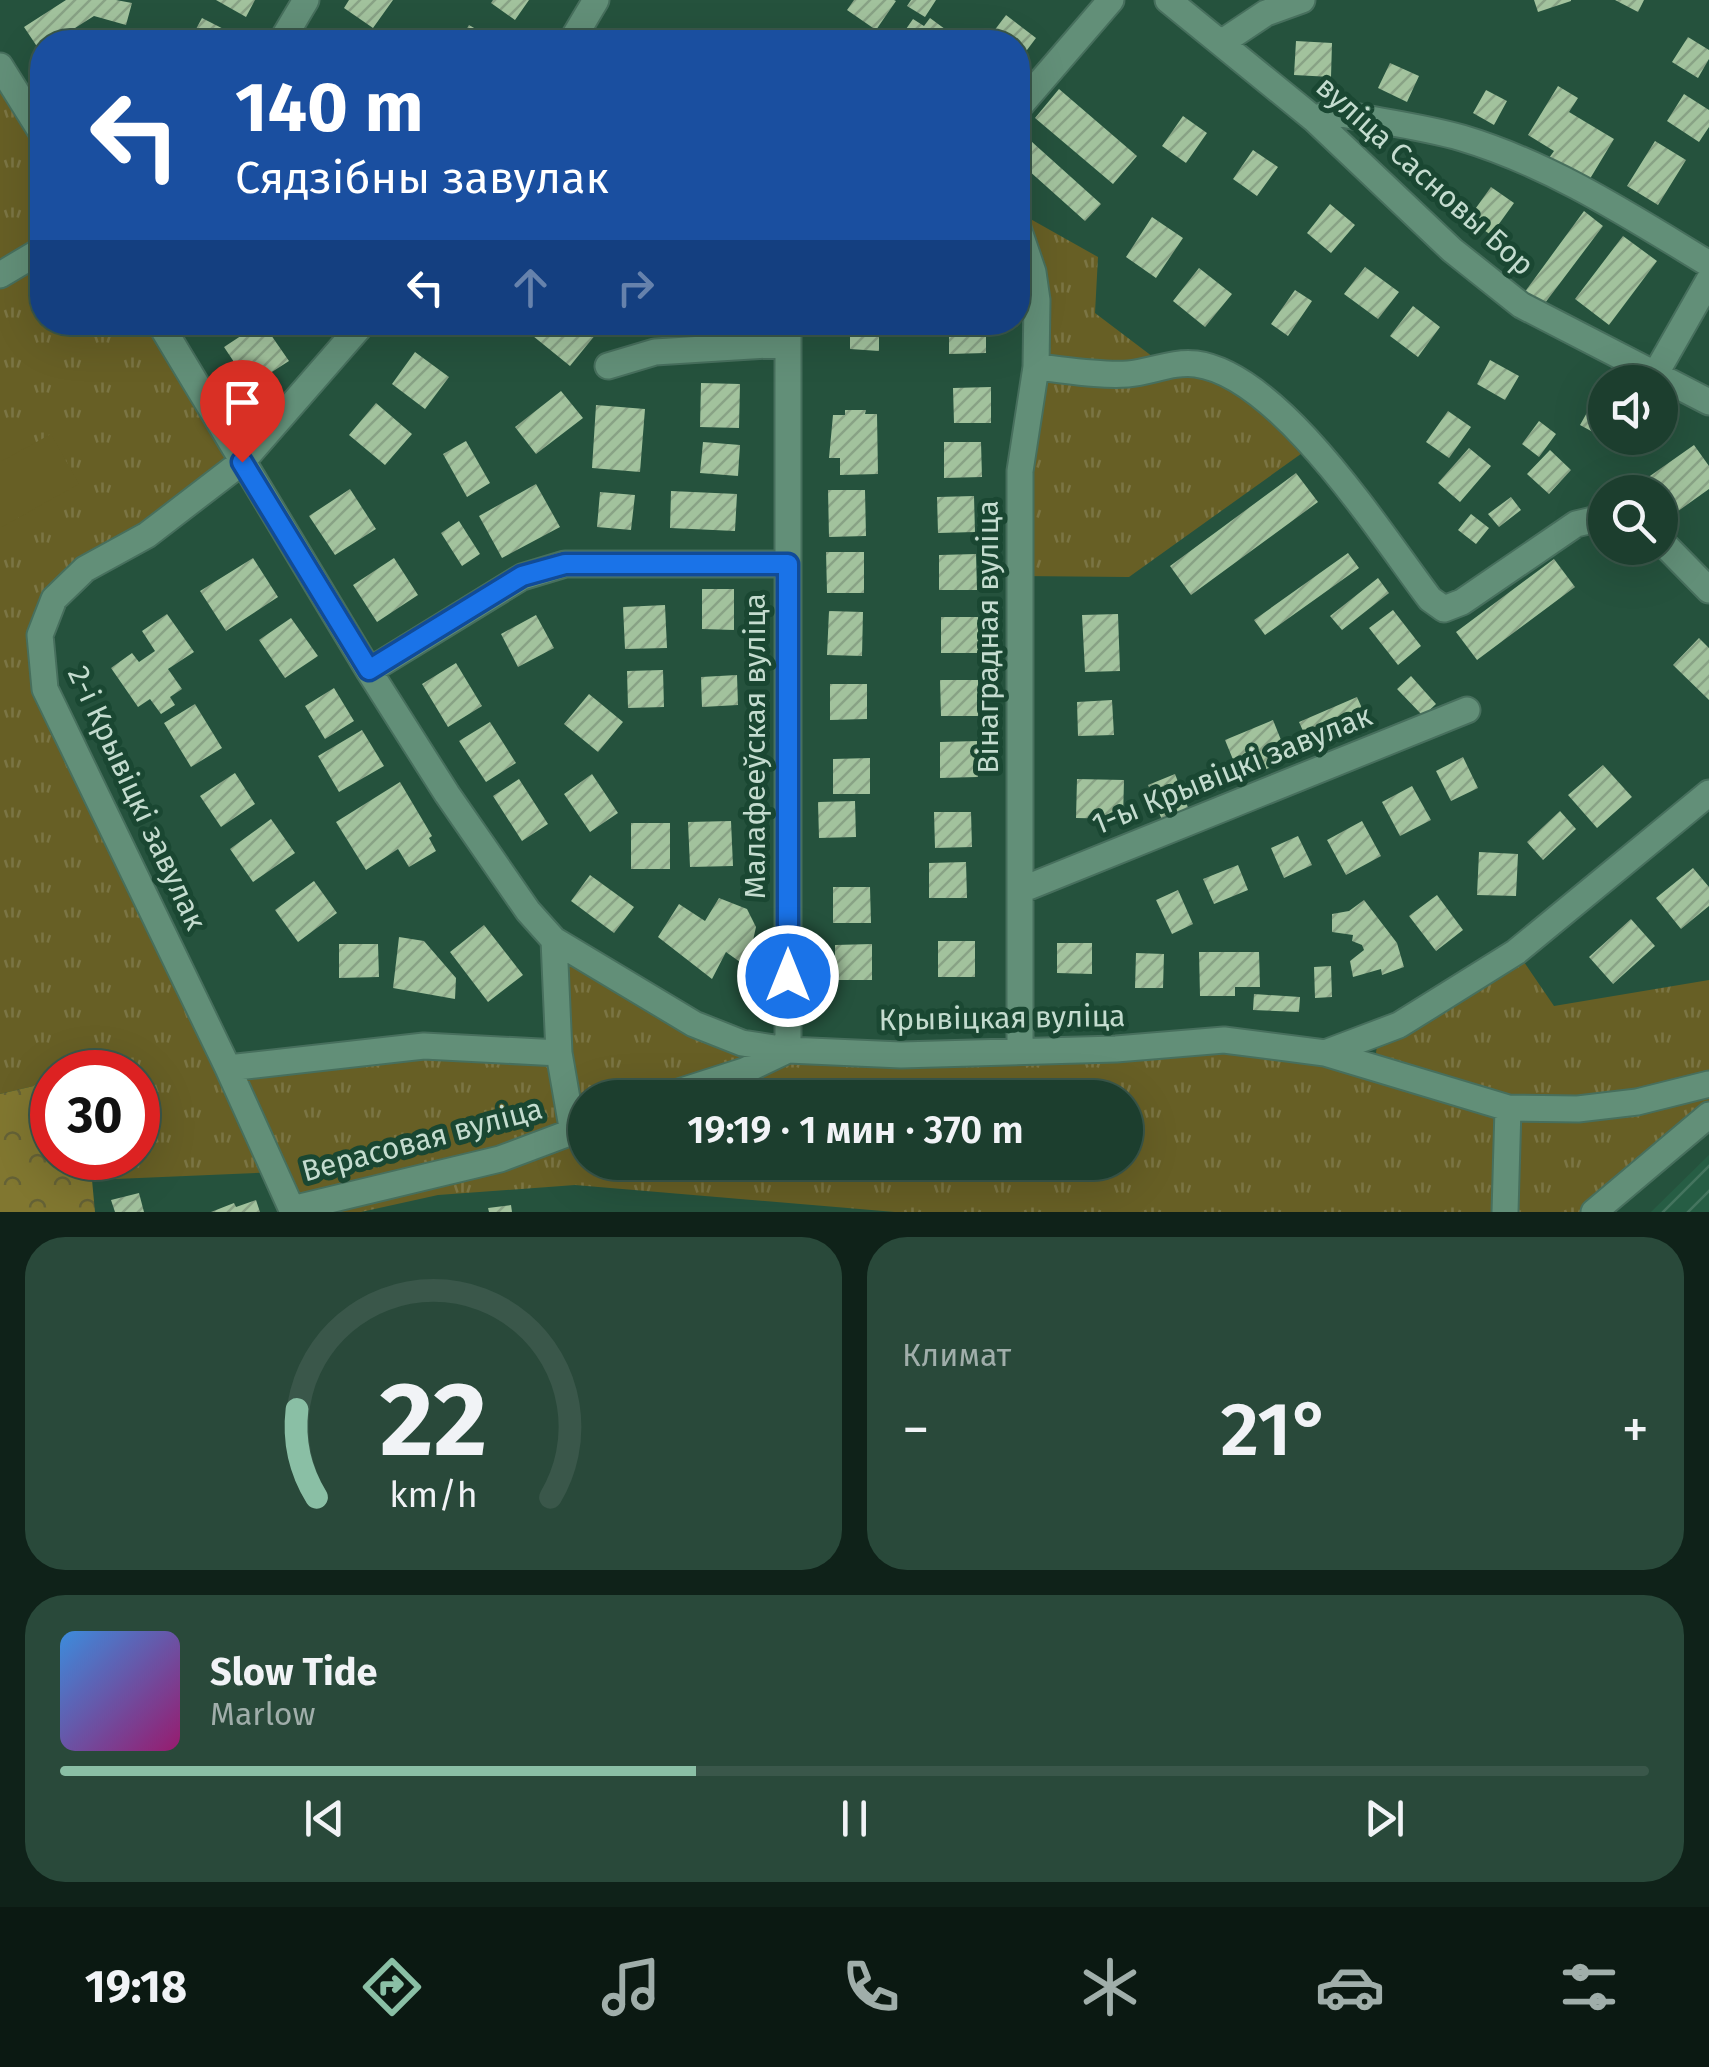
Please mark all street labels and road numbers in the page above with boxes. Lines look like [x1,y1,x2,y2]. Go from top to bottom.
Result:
street label: вуліца Сасновы Бор [1309,69,1541,283]
street label: Вінаградная вуліца [970,500,1006,774]
street label: Малафееўская вуліца [737,593,773,899]
street label: 2-і Крывіцкі завулак [60,660,214,936]
street label: 1-ы Крывіцкі завулак [1087,697,1378,843]
street label: Крывіцкая вуліца [878,998,1126,1038]
street label: Верасовая вуліца [298,1091,546,1189]

